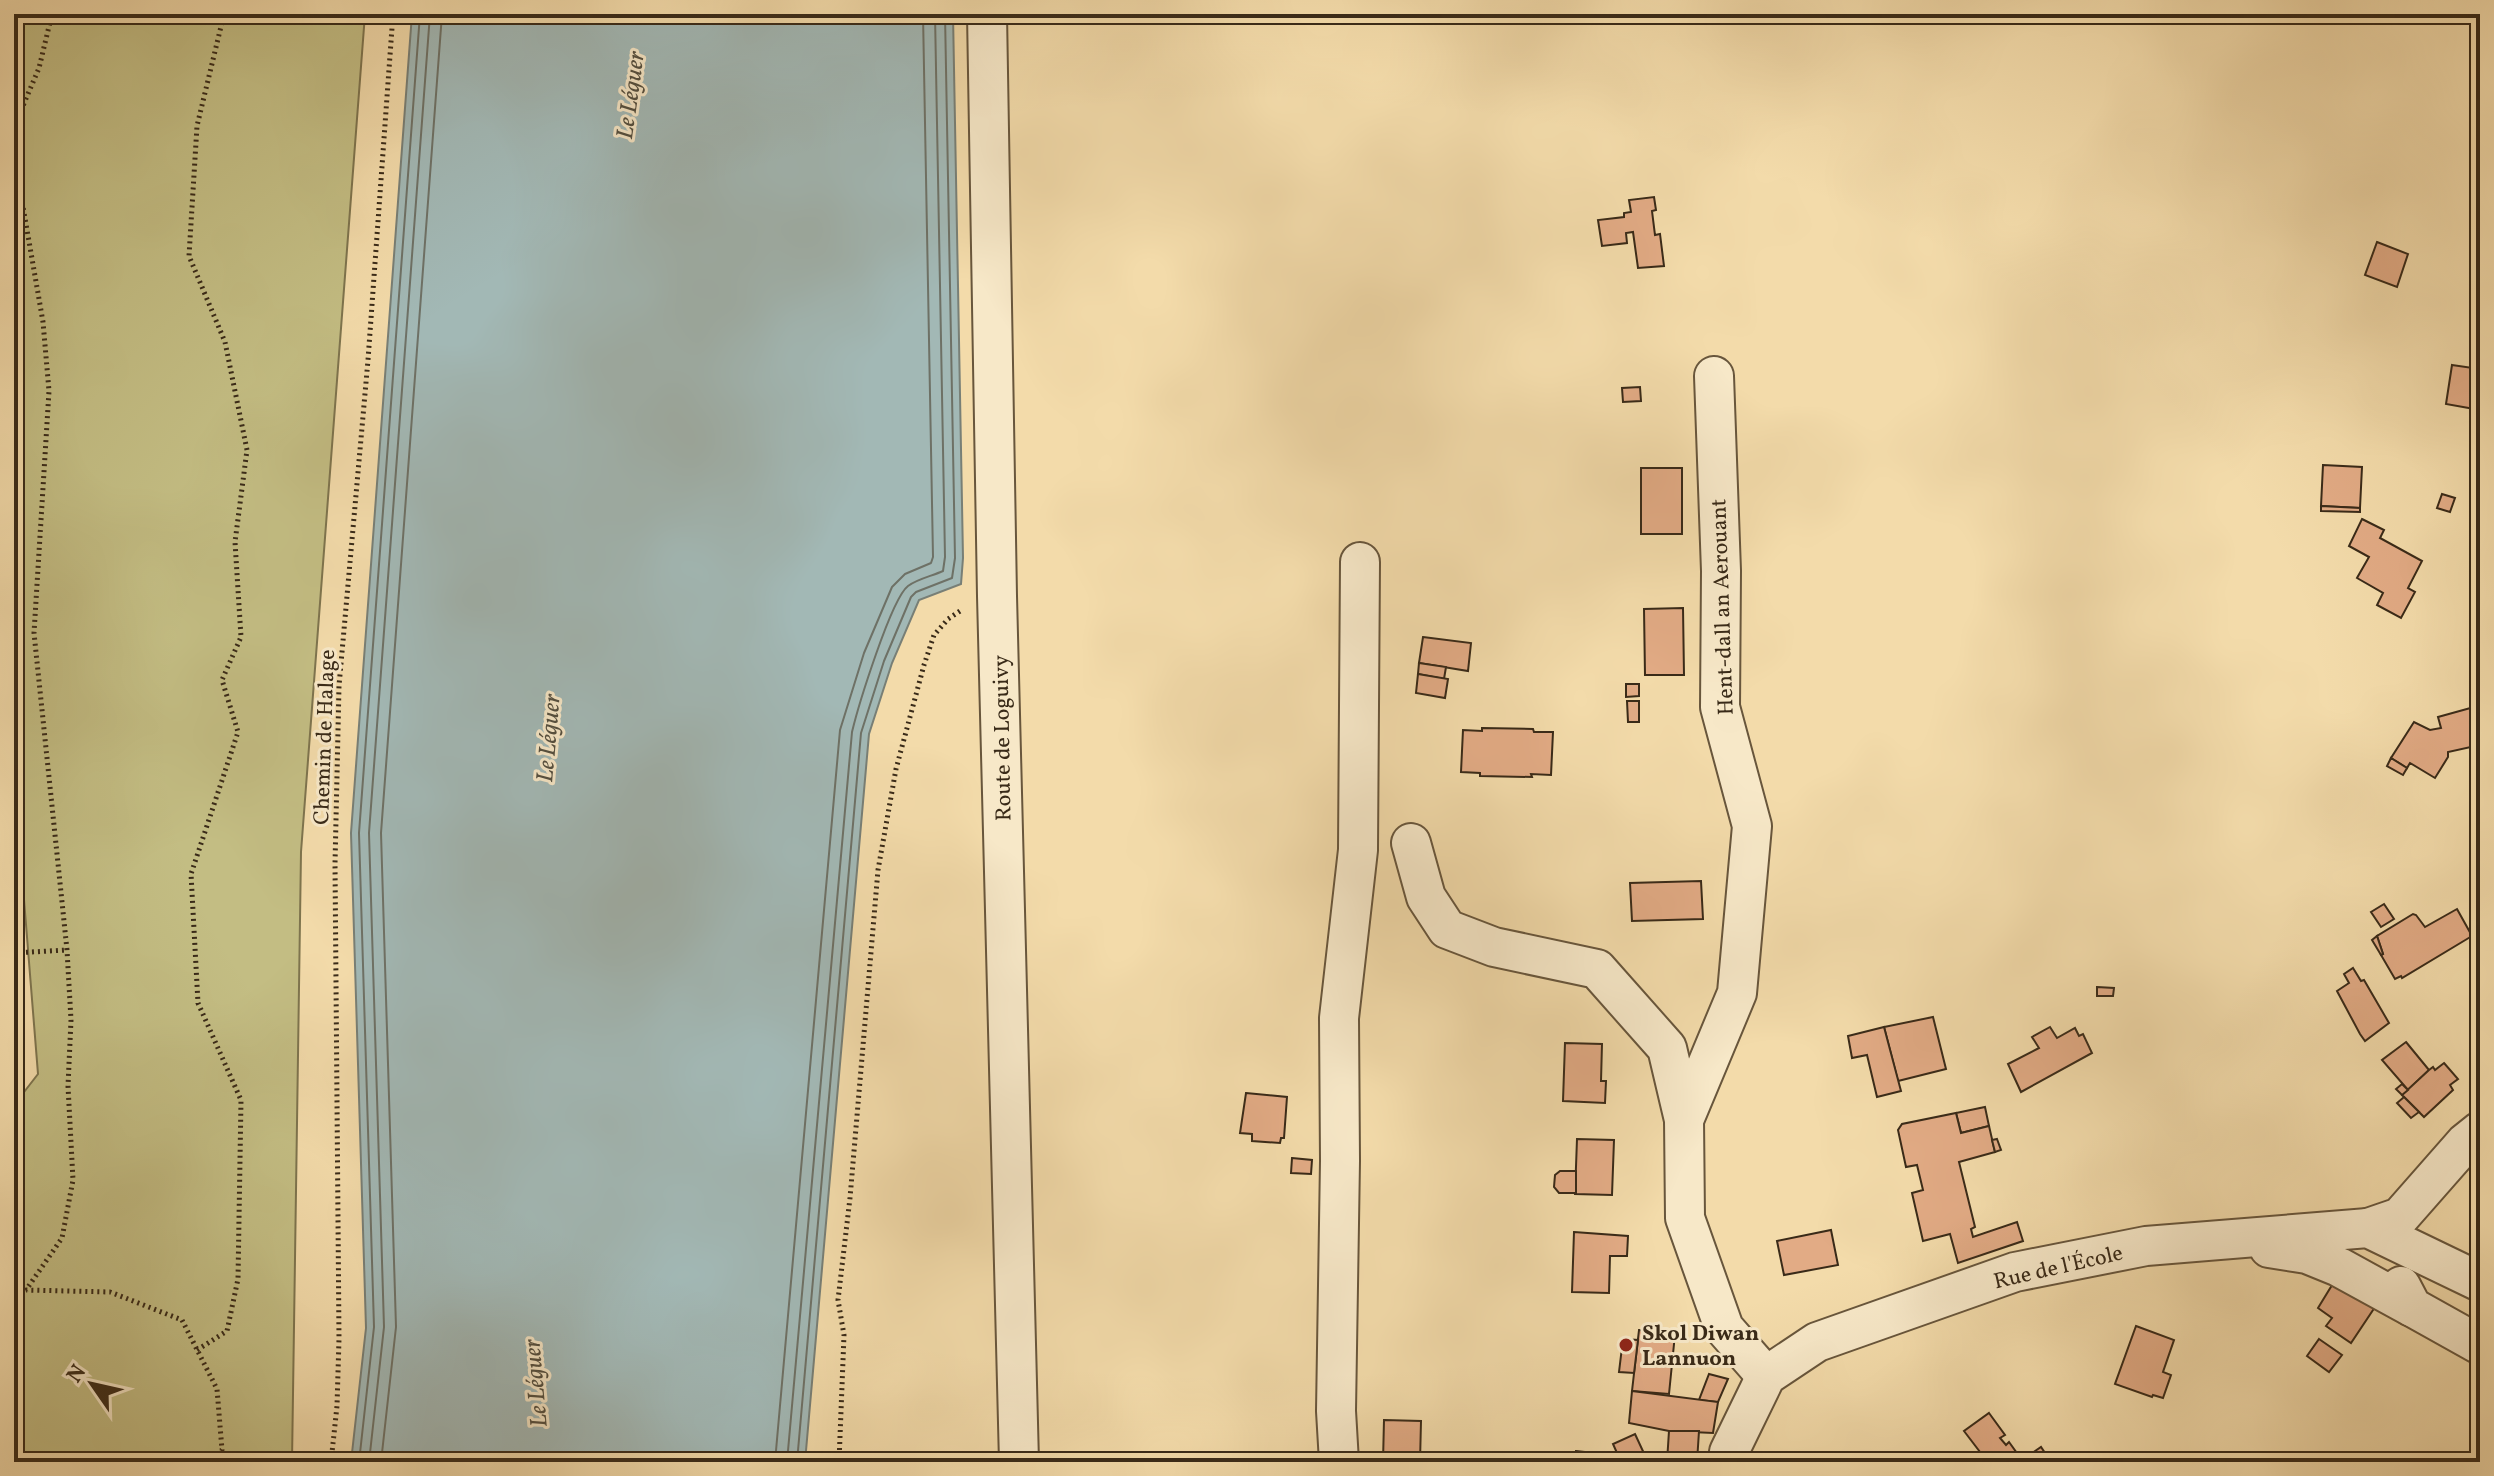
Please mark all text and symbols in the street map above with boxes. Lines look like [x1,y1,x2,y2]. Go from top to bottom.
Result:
water label: Le Léguer [609,48,655,142]
street label: Hent-dall an Aerouant [1704,498,1743,716]
street label: Chemin de Halage [307,649,344,825]
street label: Route de Loguivy [987,655,1020,821]
water label: Le Léguer [529,692,571,784]
street label: Rue de l'École [1991,1239,2126,1298]
place label: Skol Diwan Lannuon [1642,1319,1759,1375]
water label: Le Léguer [516,1336,558,1428]
marker: Skol Diwan Lannuon [1617,1336,1635,1354]
north arrow [52,1344,132,1424]
text: N [60,1359,95,1390]

